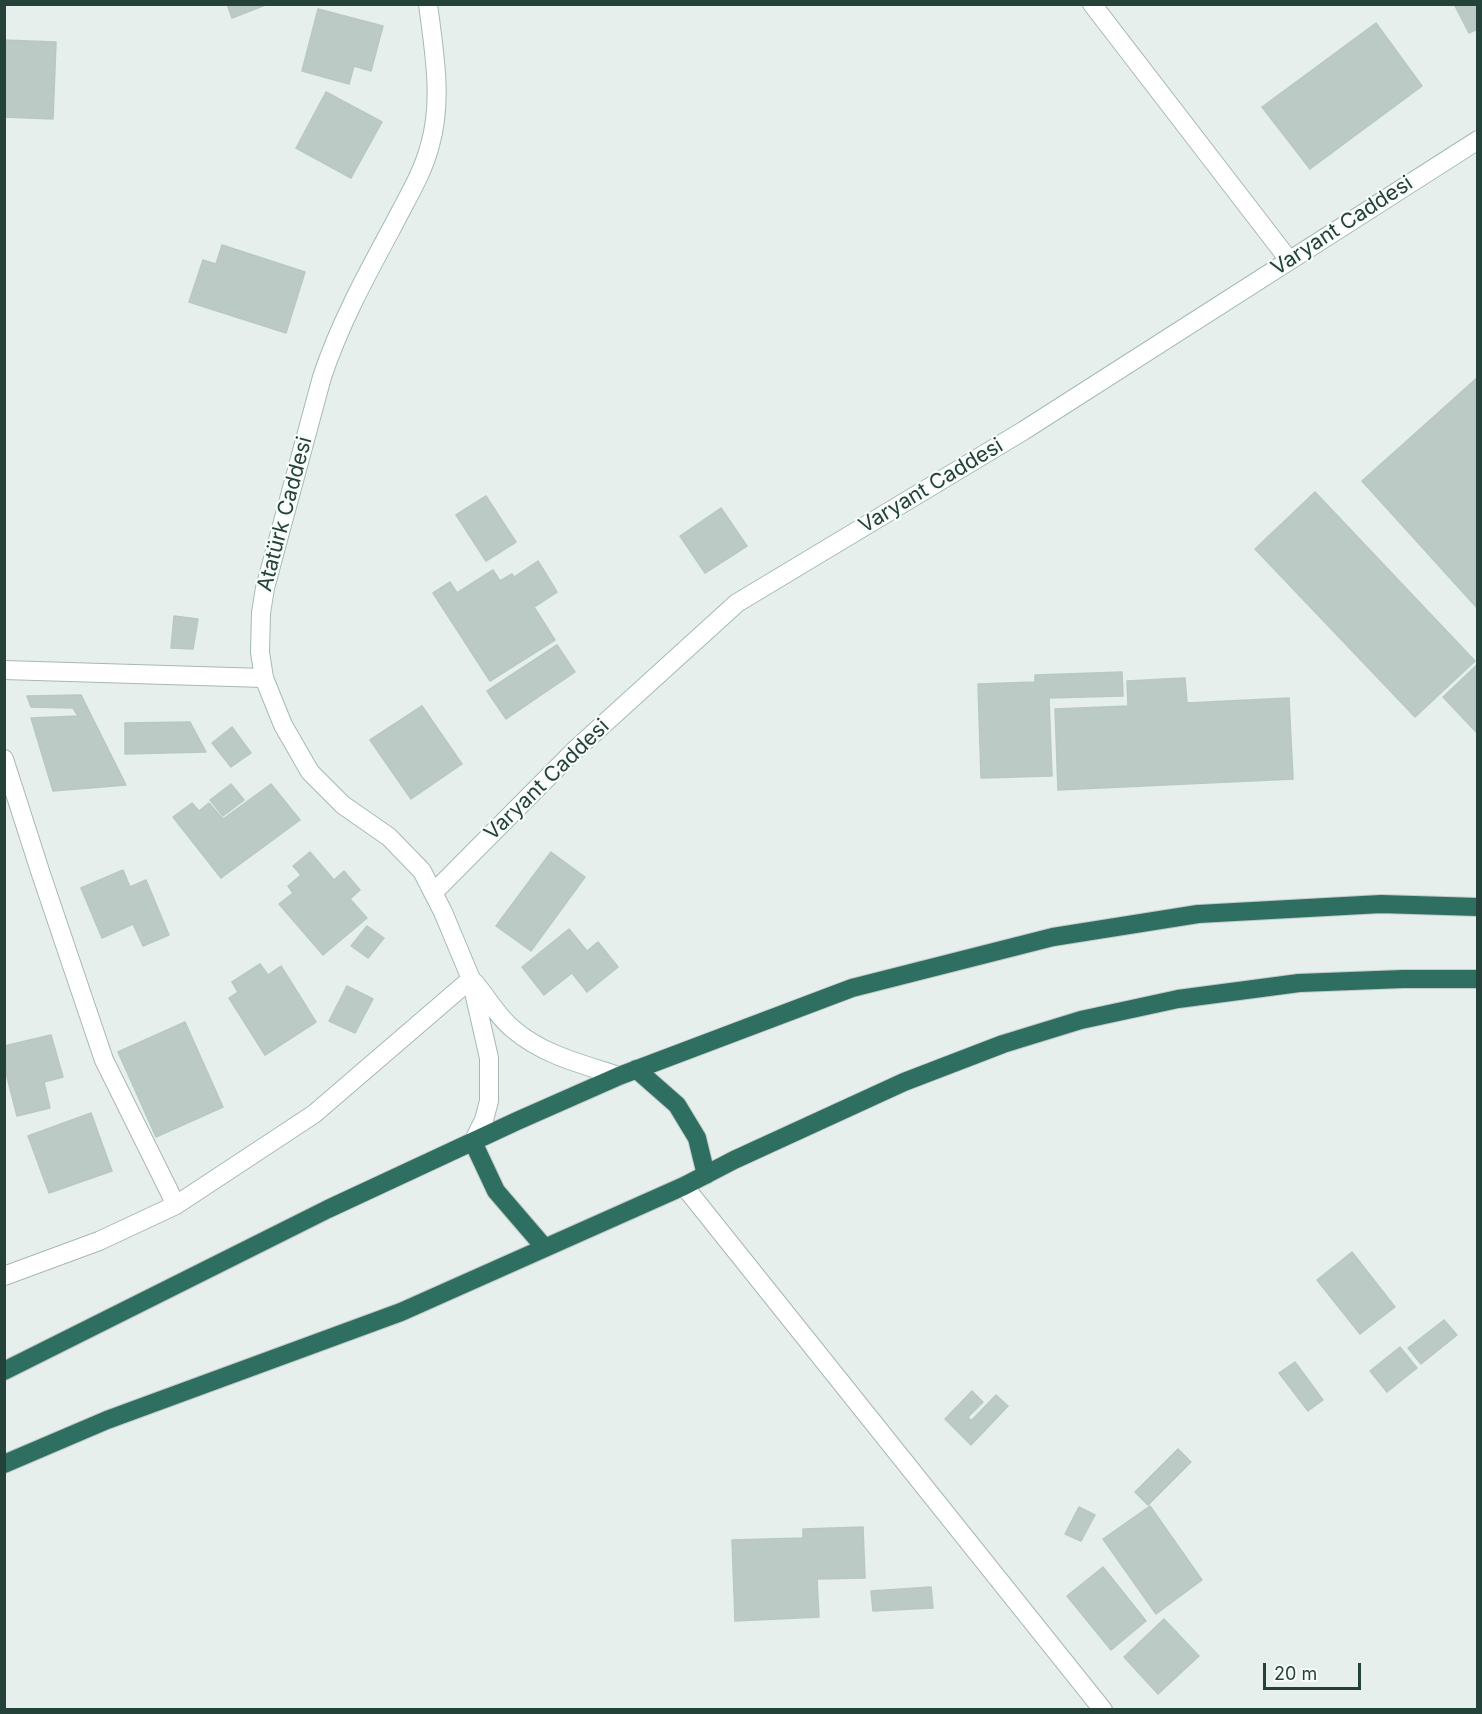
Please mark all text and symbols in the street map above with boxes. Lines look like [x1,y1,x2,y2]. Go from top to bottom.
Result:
street label: Varyant Caddesi [1267,171,1417,281]
street label: Varyant Caddesi [854,433,1008,539]
street label: Atatürk Caddesi [252,434,318,594]
street label: Varyant Caddesi [479,714,615,846]
scale bar [1266,1651,1364,1689]
text: 20 m [1274,1663,1317,1684]

